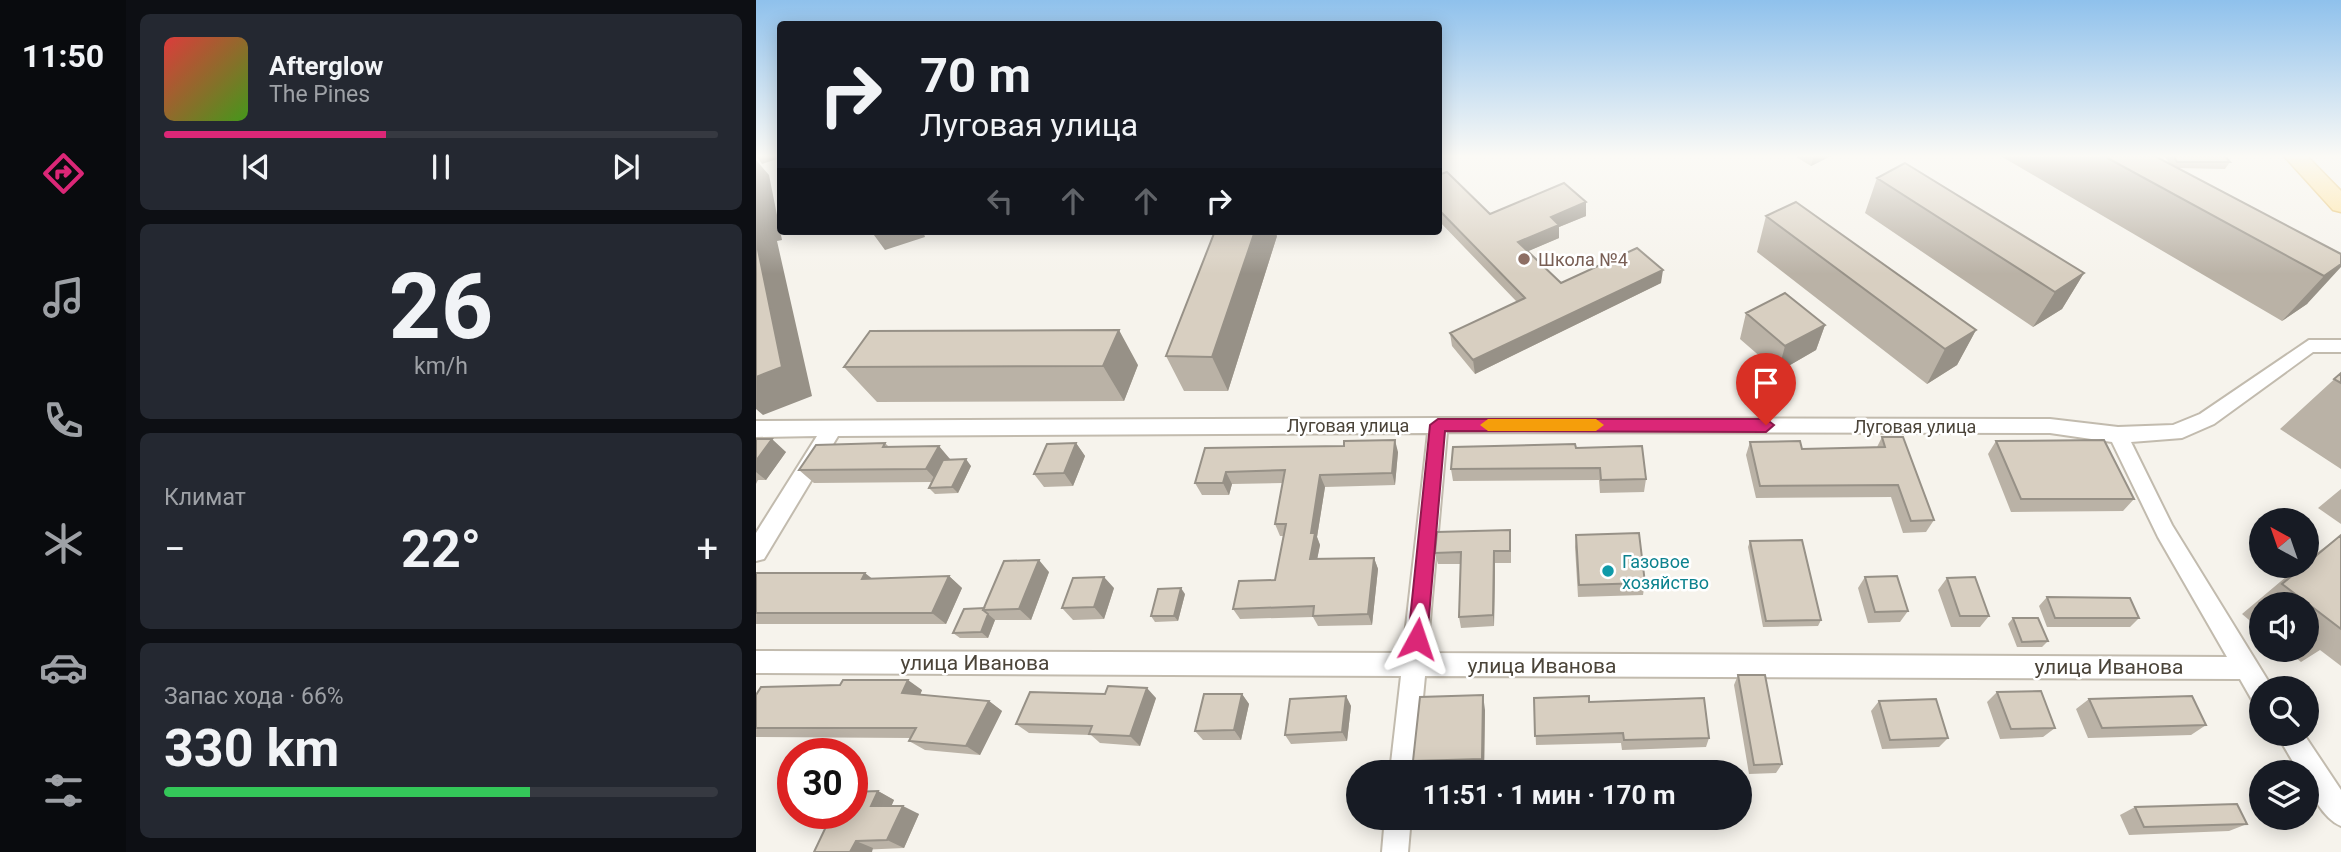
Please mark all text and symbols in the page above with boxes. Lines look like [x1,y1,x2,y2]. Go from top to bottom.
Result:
text: 11:50 [22,37,104,75]
text: 70 m [920,47,1031,104]
icon: right [805,49,896,140]
text: Afterglow [269,51,383,81]
text: The Pines [269,81,370,108]
text: Луговая улица [920,106,1138,144]
icon: previous [237,148,275,186]
icon: pause [422,148,460,186]
icon: next [607,148,645,186]
icon: directions [39,149,88,198]
icon: left [981,182,1019,220]
icon: ahead [1054,182,1092,220]
icon: ahead [1127,182,1165,220]
icon: right [1200,182,1238,220]
place label: Школа №4 [1538,249,1628,270]
marker: Школа №4 [1516,251,1532,267]
text: 26 [389,254,493,360]
icon: music [39,273,88,322]
text: km/h [414,353,468,380]
pin [1736,353,1796,425]
icon: arrive [1747,364,1785,402]
icon: phone [39,396,88,445]
street label: Луговая улица [1287,415,1409,436]
street label: Луговая улица [1854,416,1976,437]
text: Климат [164,484,246,511]
north arrow [2249,508,2319,578]
map controls [2249,508,2319,830]
icon: climate [39,519,88,568]
text: 22° [401,519,481,580]
text: − [164,527,186,571]
text: + [696,527,718,571]
place label: Газовое хозяйство [1622,551,1709,593]
marker: Газовое хозяйство [1600,563,1616,579]
button: sound [2249,592,2319,662]
position arrow [1380,602,1454,676]
icon: car [39,643,88,692]
street label: улица Иванова [901,651,1049,675]
street label: улица Иванова [1468,654,1616,678]
street label: улица Иванова [2035,655,2183,679]
button: search [2249,676,2319,746]
text: Запас хода · 66% [164,683,344,710]
text: 330 km [164,718,339,779]
speed limit sign: 30 [777,738,868,829]
button: layers [2249,760,2319,830]
icon: filters [39,766,88,815]
text: 11:51 · 1 мин · 170 m [1423,780,1675,810]

